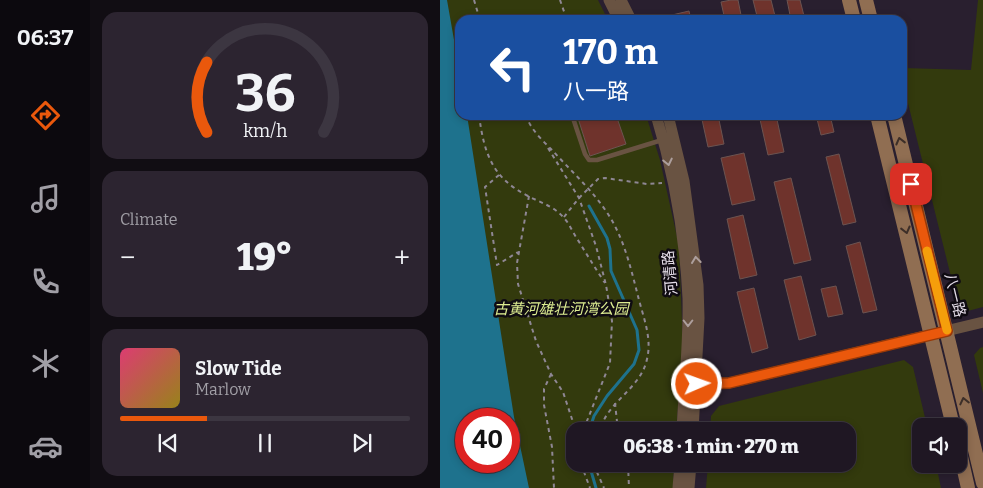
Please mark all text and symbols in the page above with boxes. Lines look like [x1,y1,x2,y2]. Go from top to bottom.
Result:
text: 06:37 [17,24,73,51]
text: 170 m [563,31,658,73]
icon: left [480,35,545,100]
text: 36 [235,62,295,125]
text: 八一路 [563,78,629,105]
icon: directions [28,98,63,133]
text: km/h [243,120,287,142]
one-way arrow [895,137,906,146]
one-way arrow [662,158,673,167]
pin [890,163,932,205]
icon: arrive [897,170,925,198]
icon: music [28,181,63,216]
text: Climate [120,210,178,229]
one-way arrow [900,226,911,235]
text: 19° [237,234,293,280]
text: − [120,241,135,274]
text: + [394,241,410,274]
street label: 河清路 [659,250,681,296]
one-way arrow [691,256,702,264]
icon: phone [28,264,63,299]
street label: 八一路 [941,271,969,319]
park label: 古黄河雄壮河湾公园 [493,300,630,318]
one-way arrow [683,320,693,327]
icon: climate [28,346,63,381]
text: Slow Tide [195,357,282,380]
position arrow [670,357,722,409]
text: Marlow [195,380,251,399]
one-way arrow [959,397,970,406]
speed limit sign: 40 [455,408,520,473]
map controls [912,418,967,473]
button: sound [912,418,967,473]
icon: car [28,429,63,464]
icon: previous [154,429,182,457]
icon: pause [251,429,279,457]
icon: next [348,429,376,457]
text: 06:38 · 1 min · 270 m [623,435,799,458]

